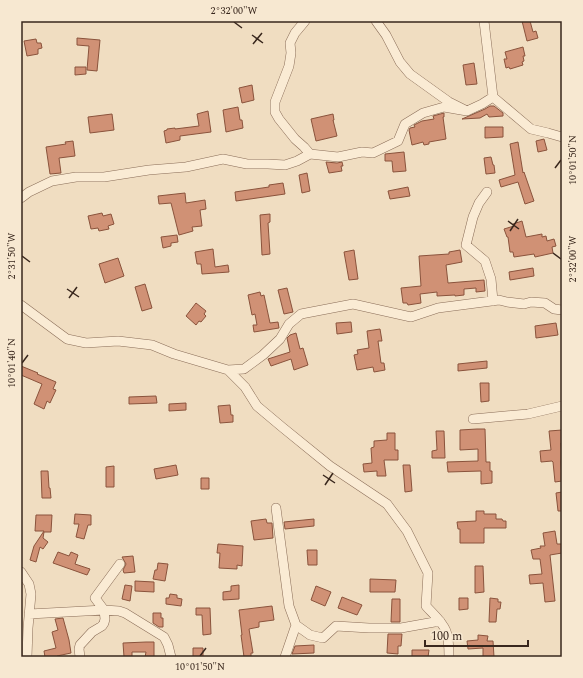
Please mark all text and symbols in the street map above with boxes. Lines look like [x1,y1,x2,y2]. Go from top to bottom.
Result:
text: 2°32'00"W [211,3,258,19]
text: 10°01'50"N [565,135,581,185]
text: 2°31'50"W [4,232,20,279]
text: 2°32'00"W [565,235,581,282]
text: 10°01'40"N [4,338,20,388]
scale bar [425,622,528,648]
text: 100 m [431,627,462,646]
text: 10°01'50"N [175,659,225,675]

